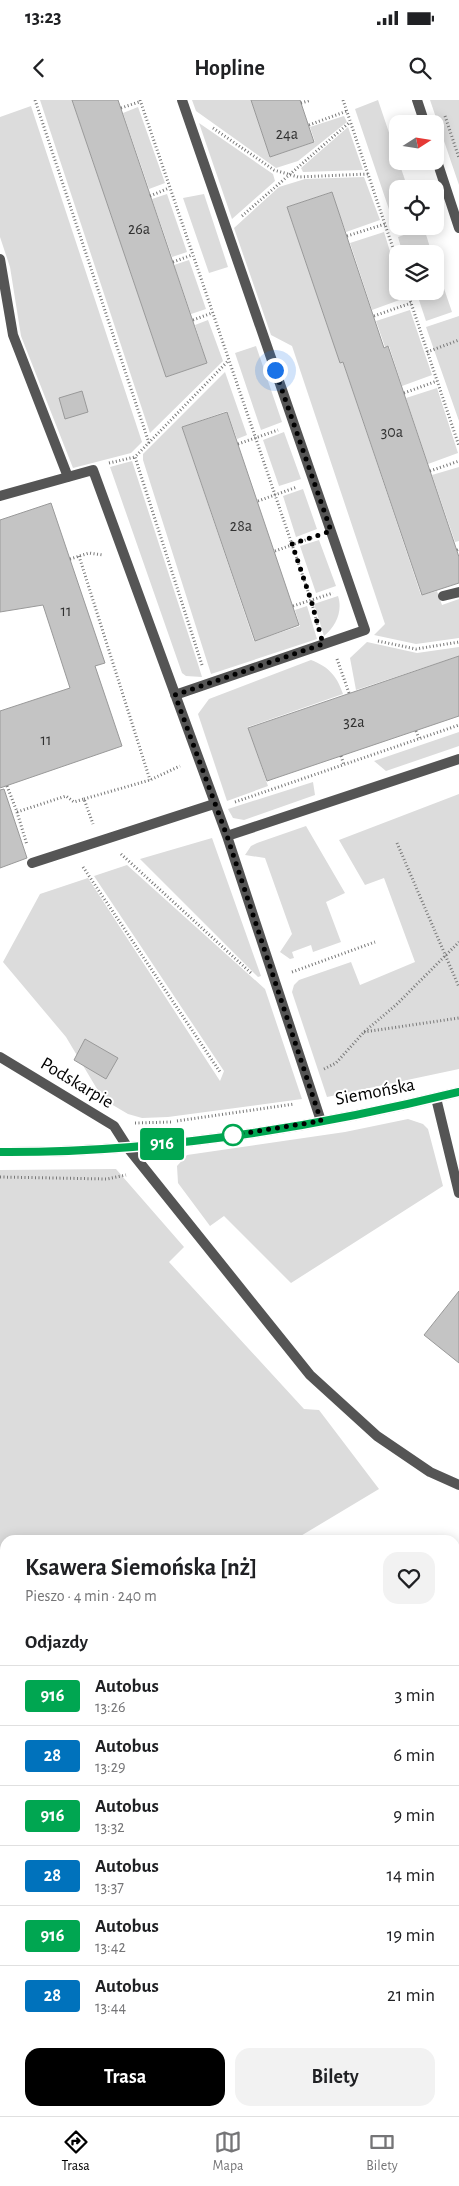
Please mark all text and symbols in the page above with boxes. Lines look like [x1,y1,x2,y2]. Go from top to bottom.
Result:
text: 13:23 [25,8,62,27]
icon: back [25,54,53,82]
icon: search [406,54,434,82]
text: Hopline [194,57,265,79]
north arrow [389,115,444,170]
map controls [389,115,444,300]
house number: 24a [276,126,298,142]
button: locate [389,180,444,235]
house number: 26a [128,221,150,237]
button: layers [389,245,444,300]
your location [263,358,288,383]
house number: 30a [381,424,403,440]
house number: 28a [230,518,252,534]
house number: 11 [60,603,72,619]
house number: 32a [343,714,365,730]
house number: 11 [40,732,52,748]
street label: Podskarpie [37,1054,117,1112]
street label: Siemońska [334,1075,417,1109]
unlabelled marker [222,1124,244,1146]
line badge: 916 [133,1128,191,1160]
text: 916 [150,1135,174,1153]
button: heart [383,1552,435,1604]
text: Ksawera Siemońska [nż] [25,1556,257,1580]
text: Pieszo · 4 min · 240 m [25,1588,157,1604]
text: Odjazdy [25,1633,88,1652]
text: Autobus [95,1677,159,1696]
text: 3 min [394,1686,435,1705]
text: 916 [41,1687,64,1705]
text: 13:26 [95,1699,126,1715]
text: Autobus [95,1737,159,1756]
text: 6 min [393,1746,435,1765]
text: 28 [44,1747,61,1765]
text: 13:29 [95,1759,126,1775]
text: Autobus [95,1797,159,1816]
text: 9 min [393,1806,435,1825]
text: 916 [41,1807,64,1825]
text: 13:32 [95,1819,125,1835]
text: Autobus [95,1857,159,1876]
text: 14 min [387,1866,435,1885]
text: 28 [44,1867,61,1885]
text: 13:37 [95,1879,124,1895]
text: Autobus [95,1917,159,1936]
text: 19 min [387,1926,435,1945]
text: 916 [41,1927,64,1945]
text: 13:42 [95,1939,126,1955]
text: Autobus [95,1977,159,1996]
text: 21 min [387,1986,435,2005]
text: 28 [44,1987,61,2005]
text: 13:44 [95,1999,126,2015]
button: Trasa [25,2048,225,2106]
button: Bilety [235,2048,435,2106]
tab: Trasa [61,2128,90,2175]
tab: Mapa [213,2128,244,2175]
tab: Bilety [366,2128,398,2175]

